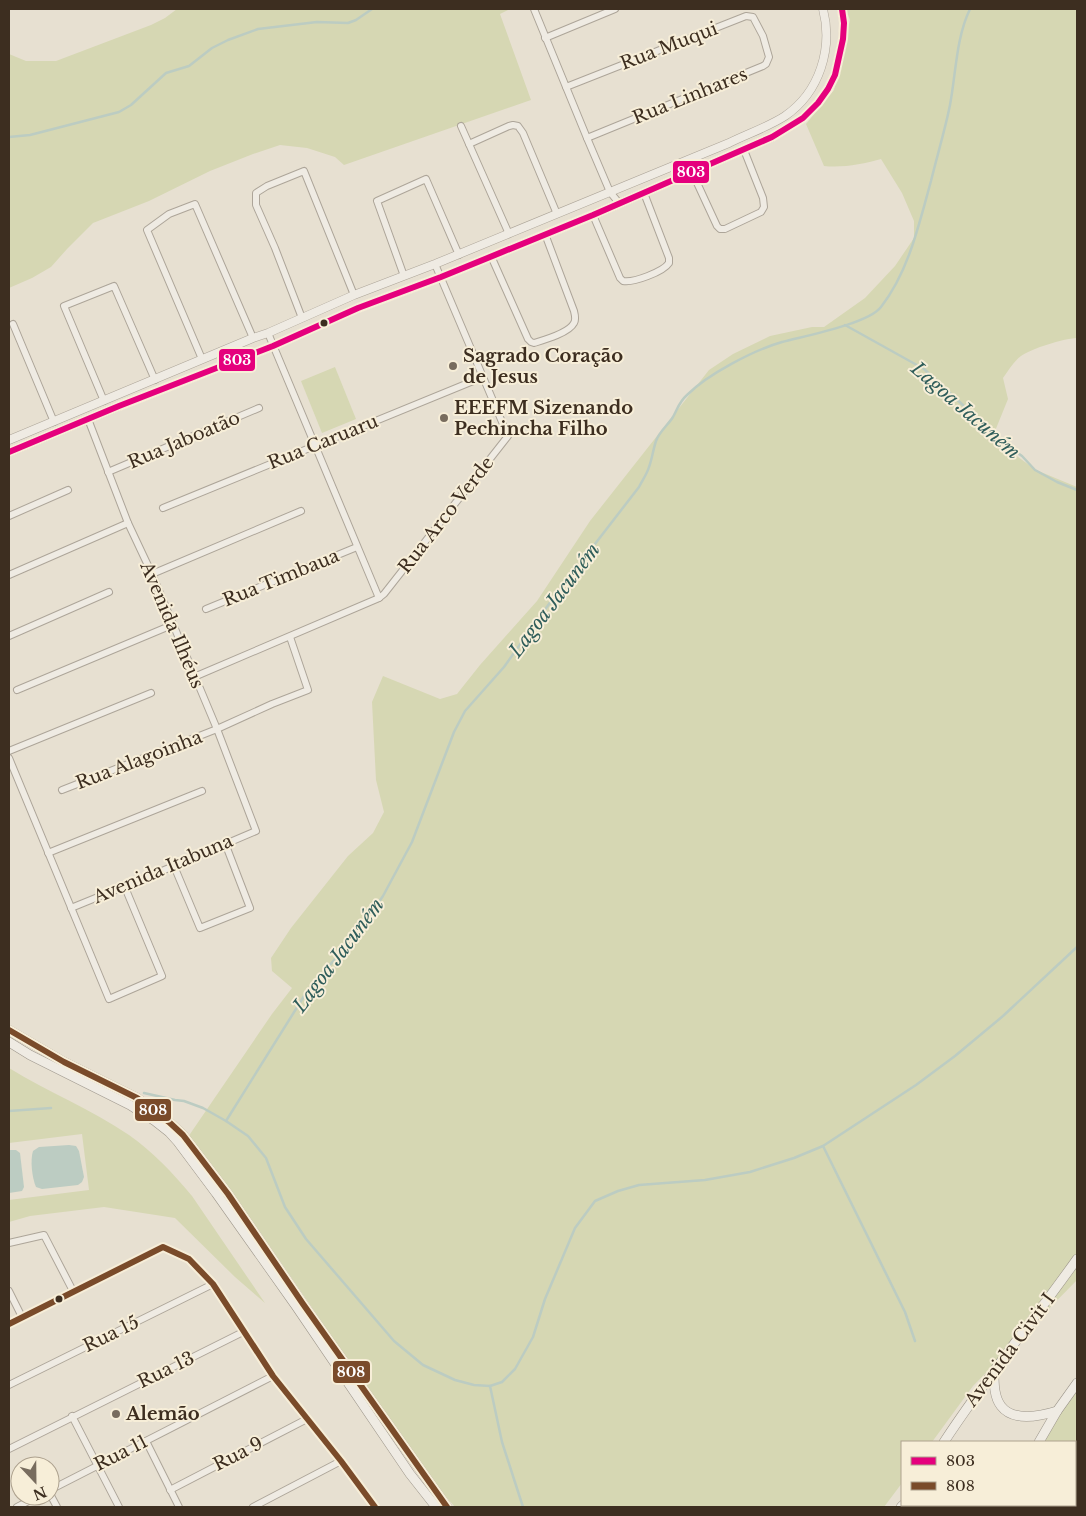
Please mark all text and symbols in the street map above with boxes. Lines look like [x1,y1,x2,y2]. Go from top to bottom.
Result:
street label: Rua Muqui [617,17,721,75]
street label: Rua Linhares [629,63,751,129]
line badge: 803 [672,160,710,184]
text: 803 [677,163,705,181]
unlabelled marker [319,318,329,328]
place label: Sagrado Coração de Jesus [463,345,623,388]
line badge: 803 [218,348,256,372]
text: 803 [223,351,251,369]
water label: Lagoa Jacuném [906,356,1025,464]
marker: Sagrado Coração de Jesus [447,360,459,372]
place label: EEEFM Sizenando Pechincha Filho [454,397,633,440]
street label: Rua Jaboatão [125,406,243,474]
street label: Rua Caruaru [265,410,381,474]
marker: EEEFM Sizenando Pechincha Filho [438,412,450,424]
street label: Rua Arco Verde [393,452,499,578]
water label: Lagoa Jacuném [504,538,605,663]
street label: Rua Timbaua [220,545,343,611]
street label: Avenida Ilhéus [135,557,209,692]
street label: Rua Alagoinha [73,726,205,794]
street label: Avenida Itabuna [89,830,236,909]
water label: Lagoa Jacuném [288,893,389,1018]
line badge: 808 [134,1098,172,1122]
text: 808 [139,1101,167,1119]
street label: Avenida Civit I [960,1289,1060,1412]
unlabelled marker [54,1294,64,1304]
street label: Rua 15 [79,1311,143,1357]
street label: Rua 13 [134,1347,198,1393]
line badge: 808 [332,1360,371,1384]
text: 808 [337,1363,365,1381]
place label: Alemão [125,1403,200,1425]
marker: Alemão [110,1408,122,1420]
street label: Rua 11 [91,1430,151,1476]
street label: Rua 9 [209,1432,267,1476]
legend [901,1441,1076,1506]
text: 803 [946,1451,975,1470]
north arrow [10,1456,60,1506]
text: 808 [946,1476,975,1495]
text: N [30,1482,49,1504]

